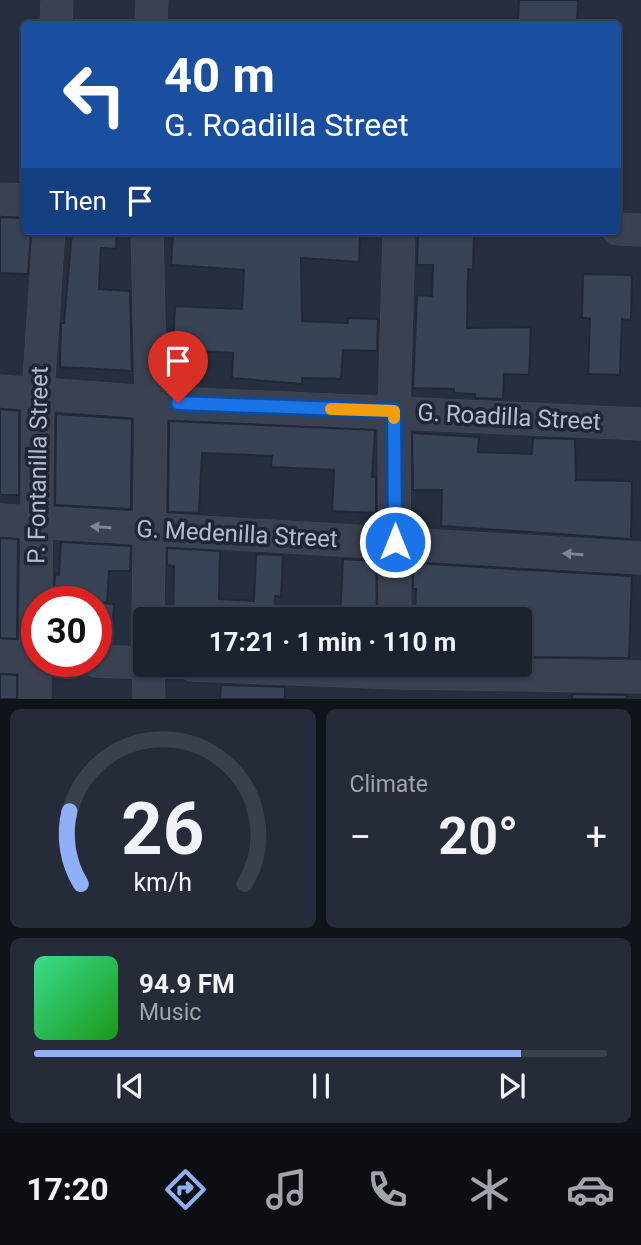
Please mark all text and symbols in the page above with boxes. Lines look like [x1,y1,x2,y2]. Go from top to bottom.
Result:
text: 40 m [164,47,275,104]
icon: left [49,49,140,140]
text: G. Roadilla Street [164,106,409,144]
icon: arrive [121,182,159,220]
text: Then [49,186,107,216]
pin [148,331,208,403]
icon: arrive [159,342,197,380]
street label: P. Fontanilla Street [22,366,54,564]
street label: G. Roadilla Street [417,398,602,436]
position arrow [358,505,432,579]
street label: G. Medenilla Street [136,515,339,553]
one-way arrow [90,521,112,532]
one-way arrow [562,548,584,559]
speed limit sign: 30 [21,586,112,677]
text: 17:21 · 1 min · 110 m [209,627,456,657]
text: Climate [350,771,428,798]
text: 26 [121,787,205,873]
text: 20° [438,806,518,867]
text: − [350,815,371,859]
text: + [585,815,607,859]
text: km/h [133,868,192,897]
text: 94.9 FM [139,969,235,999]
text: Music [139,999,201,1026]
icon: previous [111,1067,149,1105]
icon: pause [302,1067,340,1105]
icon: next [493,1067,531,1105]
icon: directions [161,1165,210,1214]
icon: music [262,1165,311,1214]
icon: phone [363,1165,412,1214]
icon: climate [465,1165,514,1214]
icon: car [566,1165,615,1214]
text: 17:20 [26,1170,109,1208]

